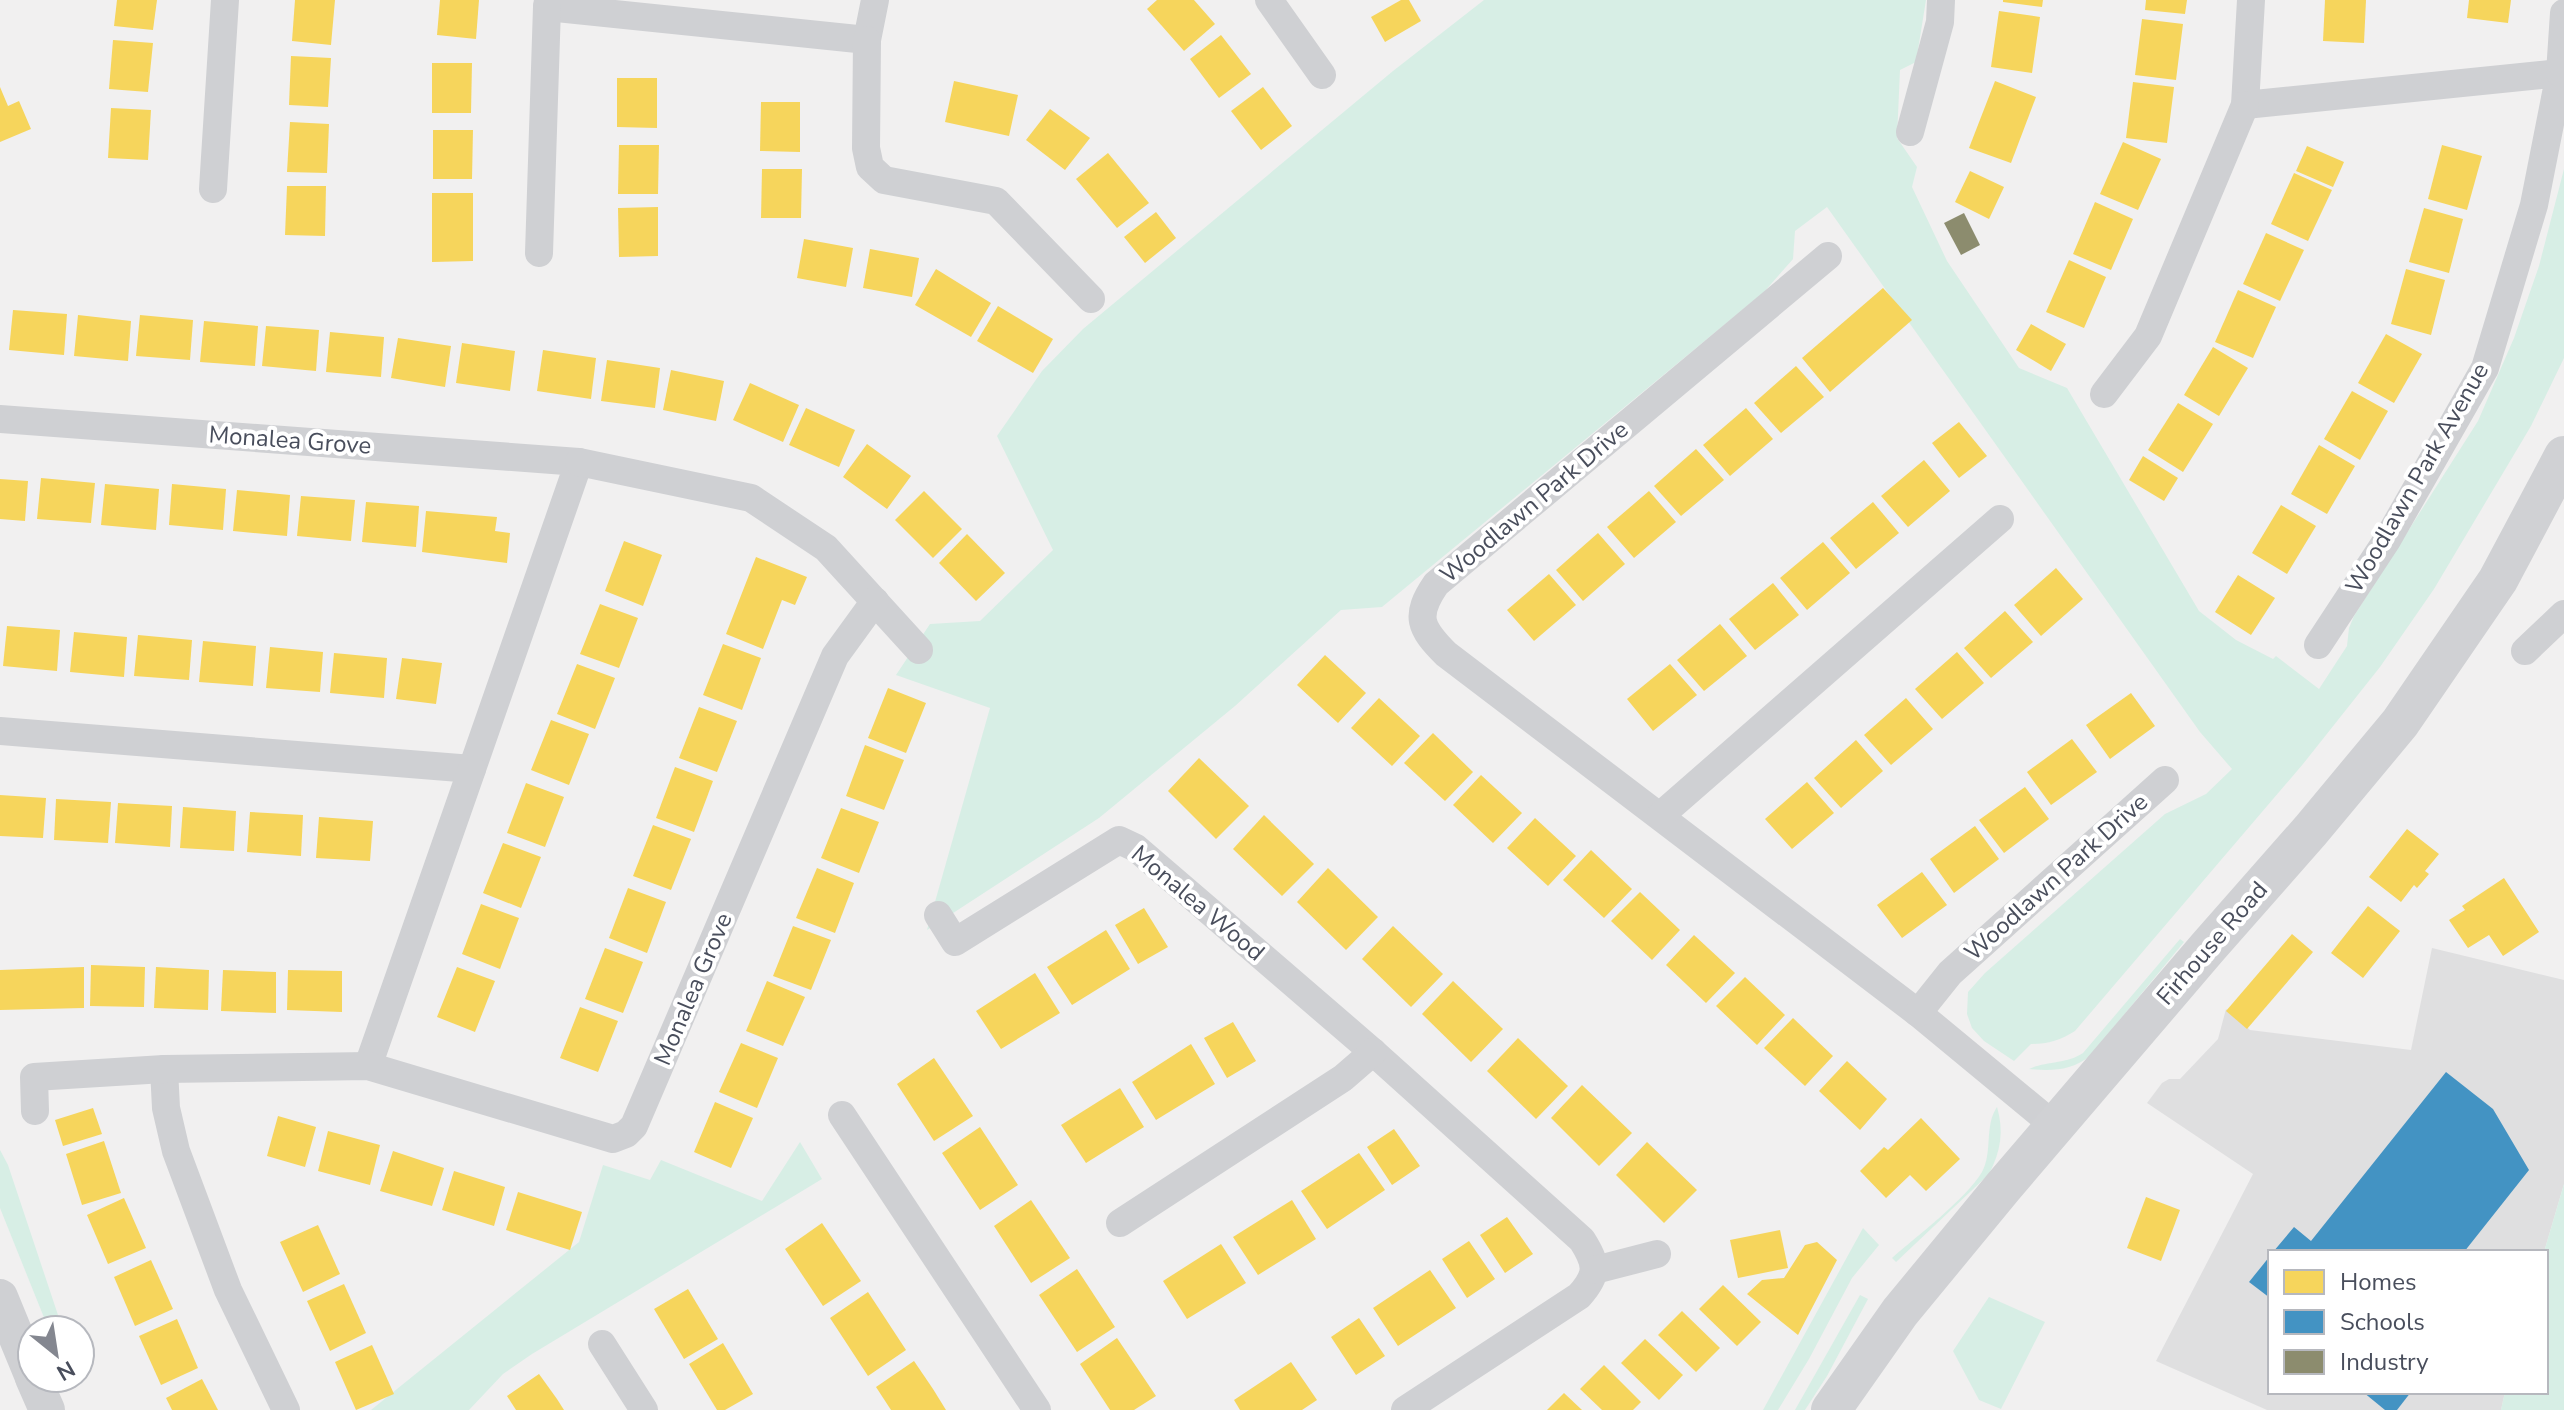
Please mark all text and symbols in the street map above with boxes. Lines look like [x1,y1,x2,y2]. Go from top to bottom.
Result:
street label: Woodlawn Park Avenue [2338,357,2496,599]
street label: Woodlawn Park Drive [1433,414,1635,590]
street label: Monalea Grove [208,418,372,462]
street label: Woodlawn Park Drive [1957,786,2155,968]
street label: Monalea Wood [1125,838,1271,968]
street label: Firhouse Road [2149,874,2275,1012]
street label: Monalea Grove [646,908,740,1070]
legend [2268,1250,2548,1394]
text: Homes [2340,1266,2416,1298]
text: Schools [2340,1306,2425,1338]
north arrow [16,1314,96,1394]
text: Industry [2340,1346,2429,1378]
text: N [51,1353,80,1388]

